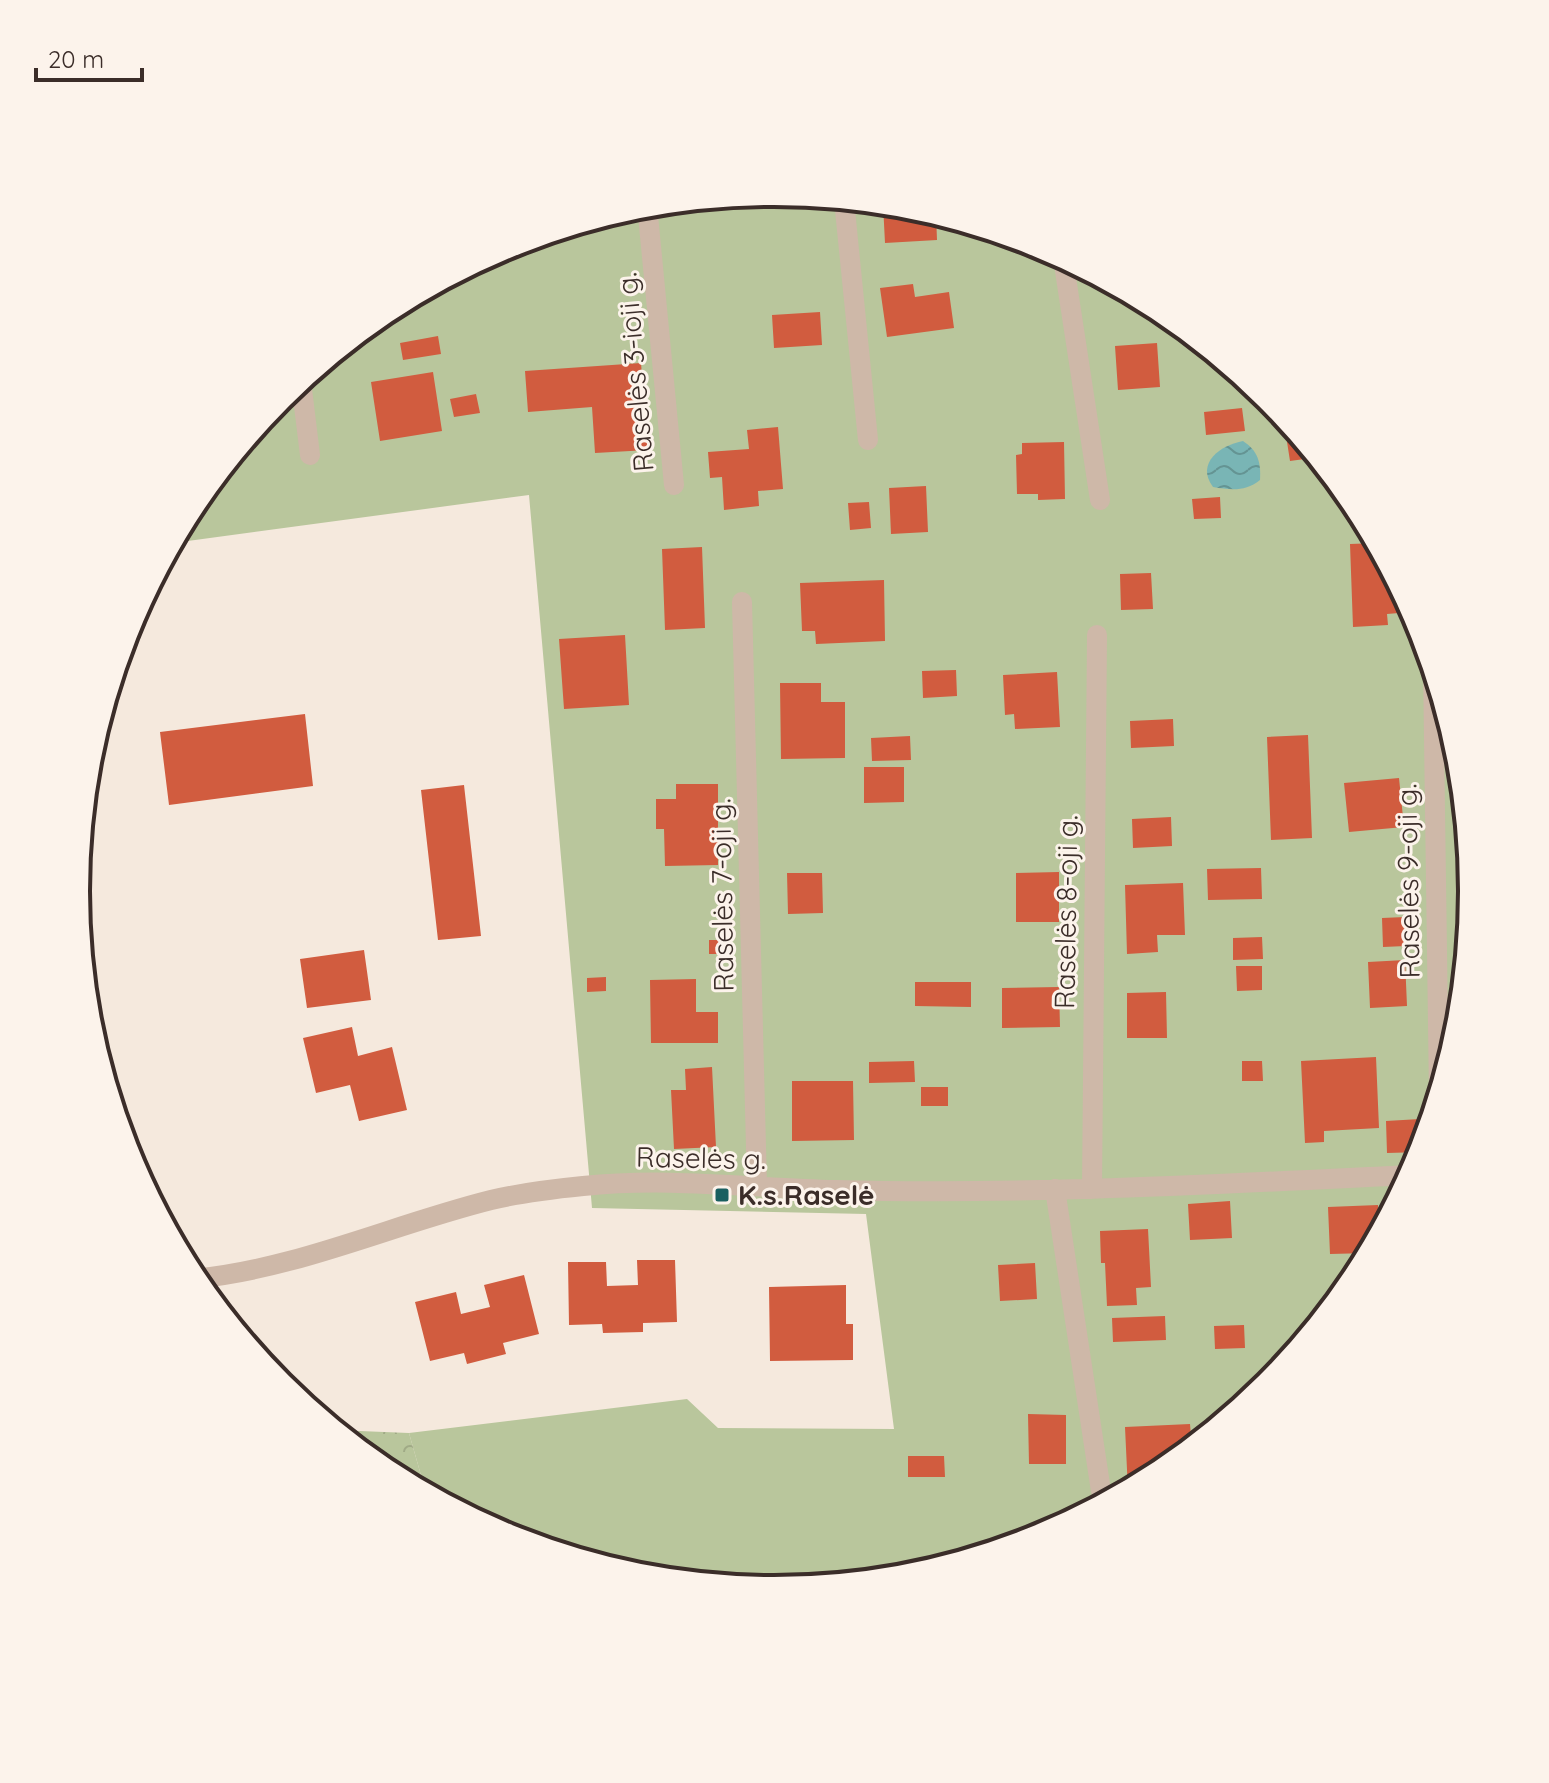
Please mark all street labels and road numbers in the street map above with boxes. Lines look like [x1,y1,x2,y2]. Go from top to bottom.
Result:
street label: Raselės 3-ioji g. [608,271,661,473]
street label: Raselės 9-oji g. [1388,783,1427,979]
street label: Raselės 7-oji g. [702,798,741,992]
street label: Raselės 8-oji g. [1046,815,1085,1009]
street label: Raselės g. [636,1139,766,1176]

